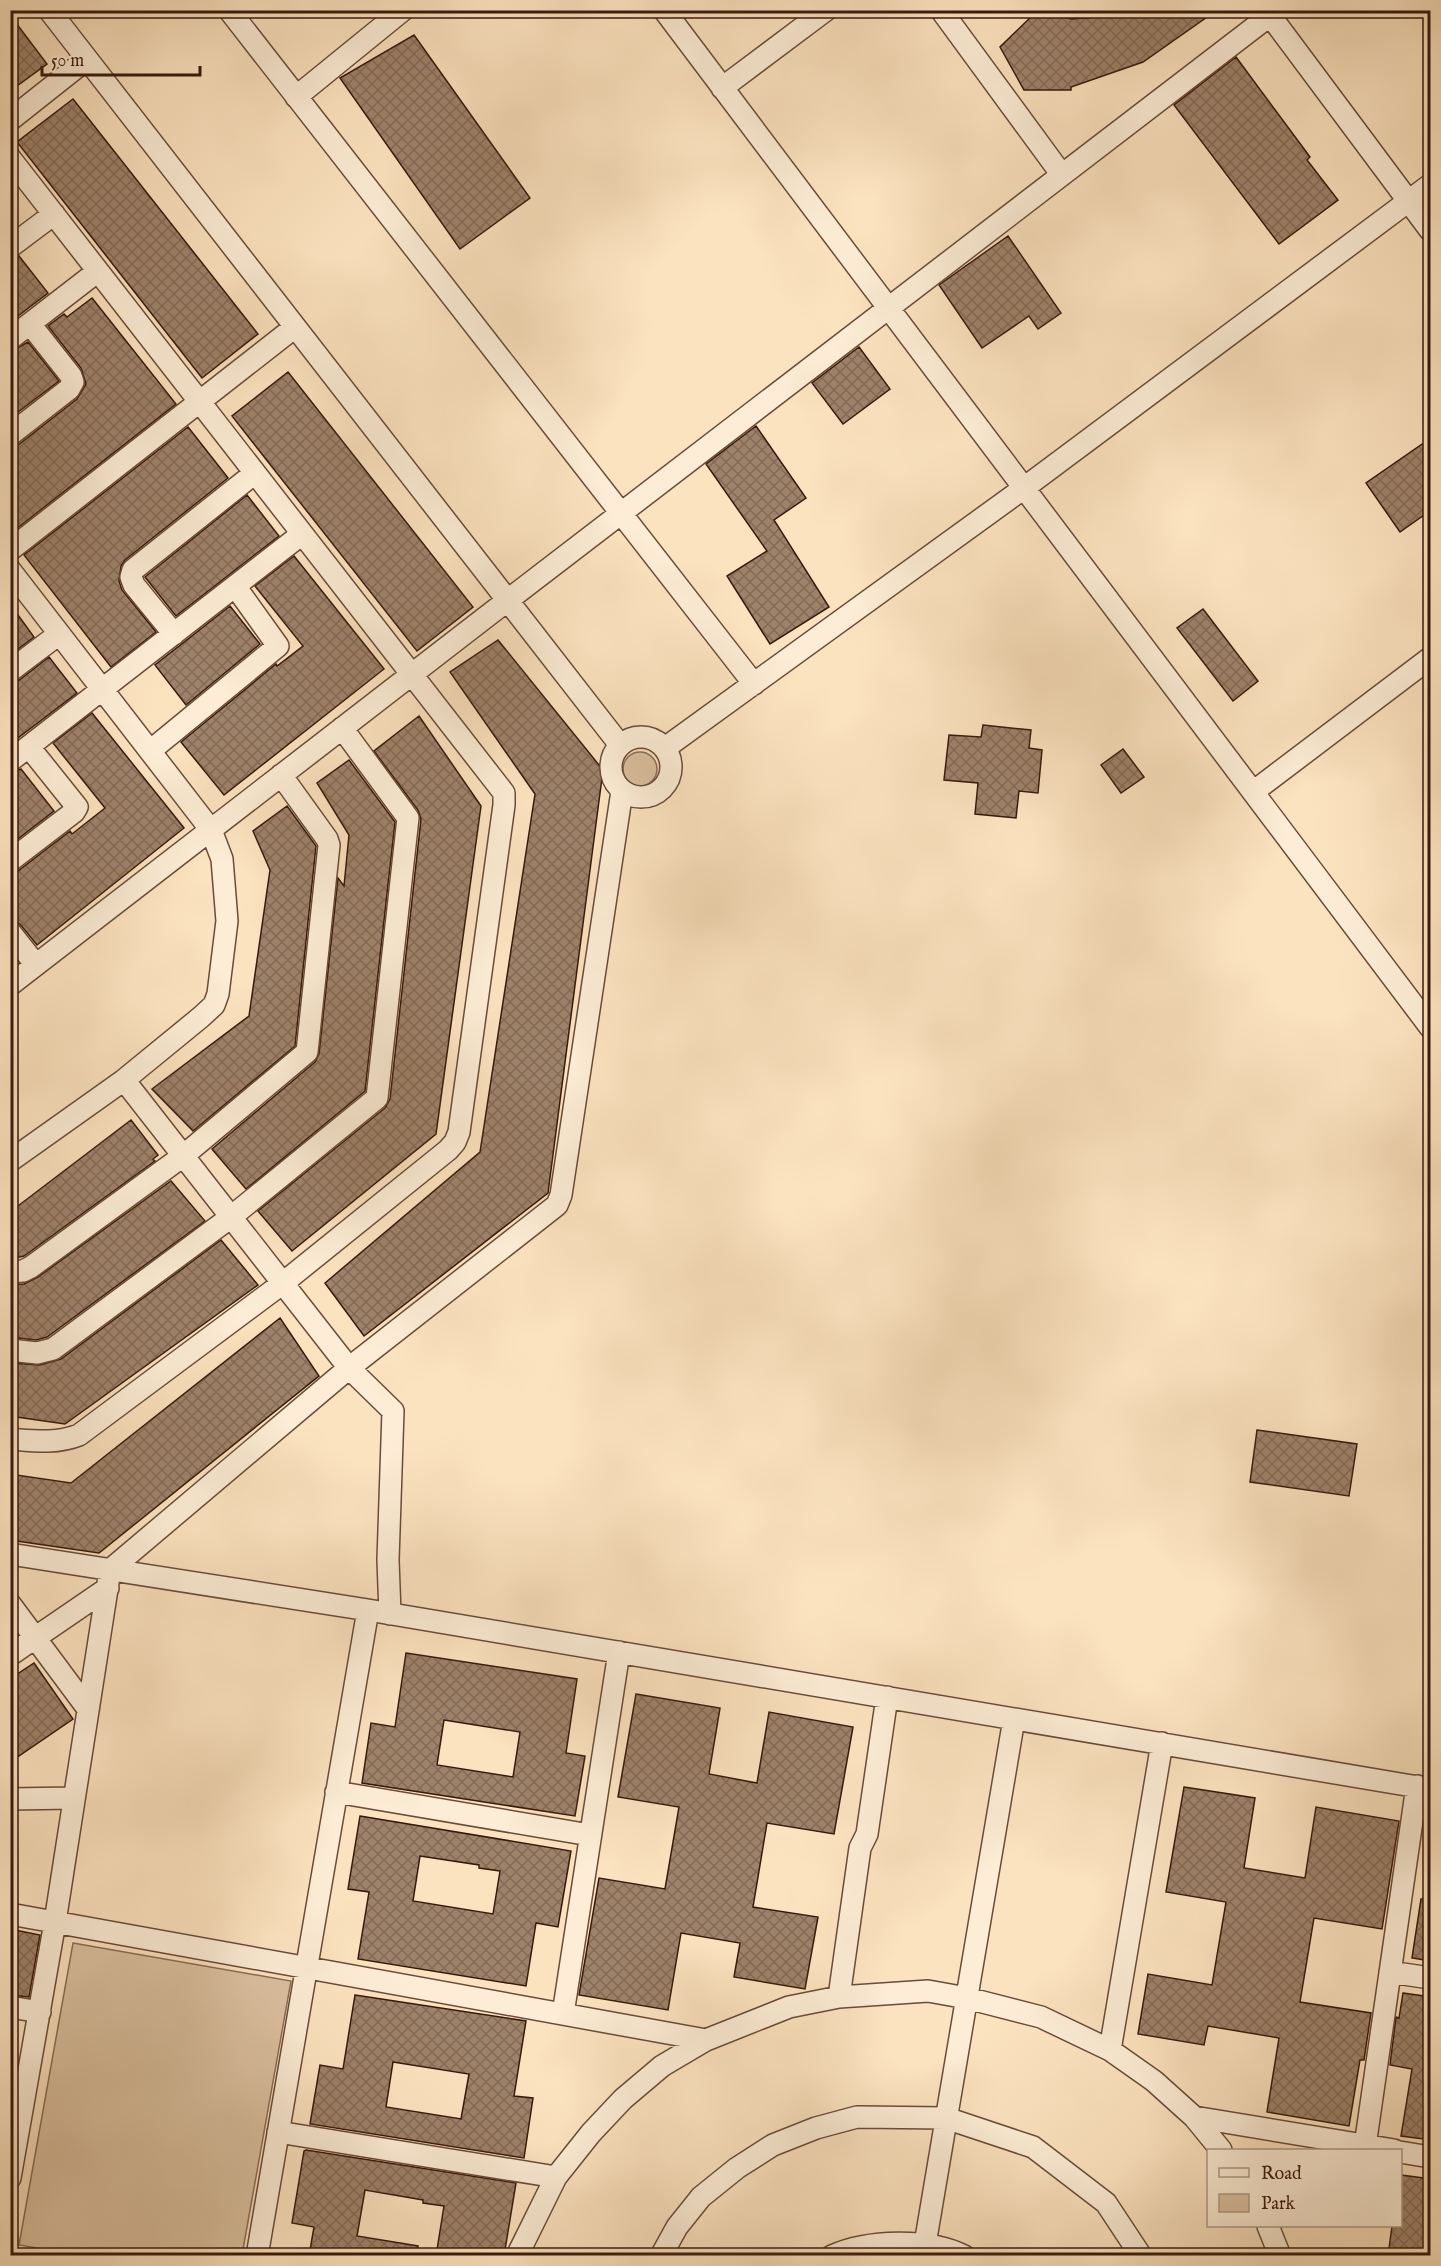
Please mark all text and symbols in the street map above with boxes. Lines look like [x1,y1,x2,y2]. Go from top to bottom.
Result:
scale bar [42,39,200,77]
text: 50 m [51,50,84,73]
legend [1207,2149,1402,2227]
text: Road [1261,2163,1302,2186]
text: Park [1261,2193,1296,2216]

